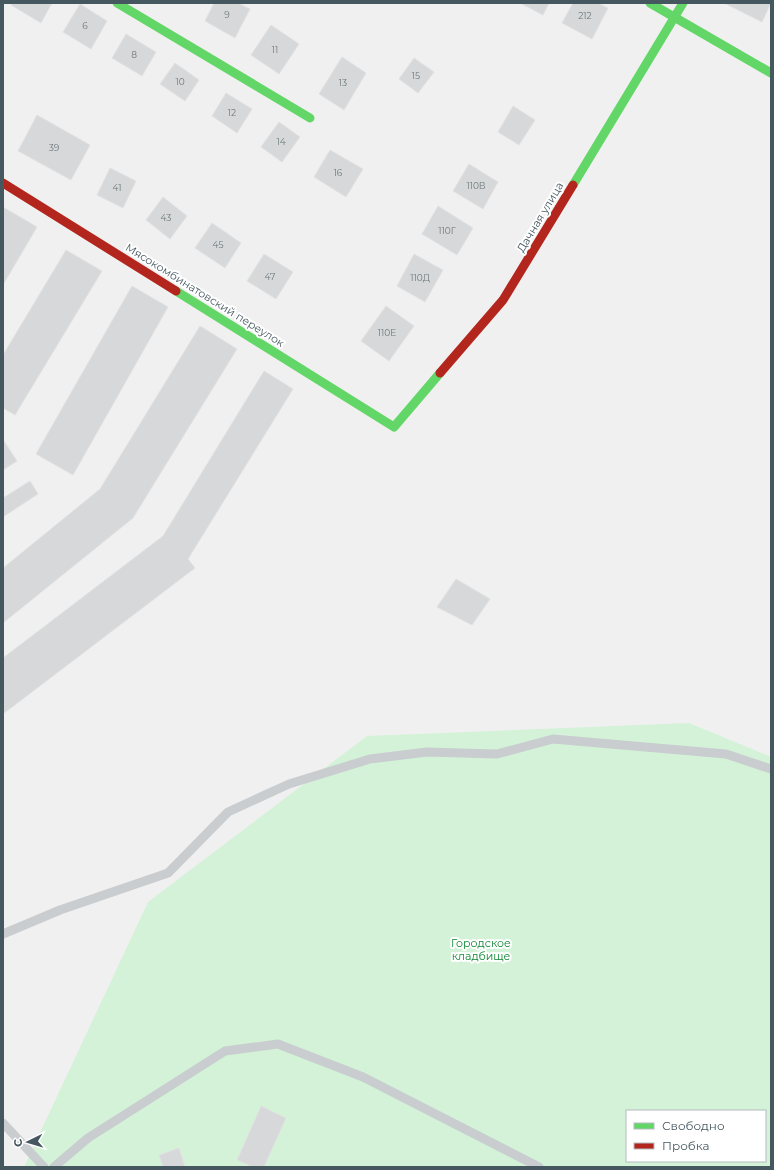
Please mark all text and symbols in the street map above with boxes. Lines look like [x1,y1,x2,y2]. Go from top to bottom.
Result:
house number: 9 [224,9,230,20]
house number: 212 [578,10,592,21]
house number: 6 [82,20,88,31]
house number: 11 [272,44,278,55]
house number: 8 [131,49,137,60]
house number: 15 [412,70,420,81]
house number: 10 [175,76,185,87]
house number: 13 [339,77,347,88]
house number: 12 [228,107,236,118]
house number: 14 [276,136,286,147]
house number: 39 [49,142,60,153]
house number: 16 [334,167,343,178]
street label: Дачная улица [514,179,566,255]
house number: 110В [466,180,486,191]
house number: 41 [113,182,121,193]
house number: 43 [161,212,171,223]
house number: 110Г [438,225,457,236]
house number: 45 [212,239,224,250]
street label: Мясокомбинатовский переулок [123,240,288,350]
house number: 47 [265,271,275,282]
house number: 110Д [410,272,430,283]
house number: 110Е [378,327,396,338]
park label: Городское кладбище [451,936,511,963]
legend [626,1110,766,1162]
text: Свободно [662,1118,725,1133]
north arrow [8,1122,48,1162]
text: С [11,1138,25,1147]
text: Пробка [662,1138,710,1153]

